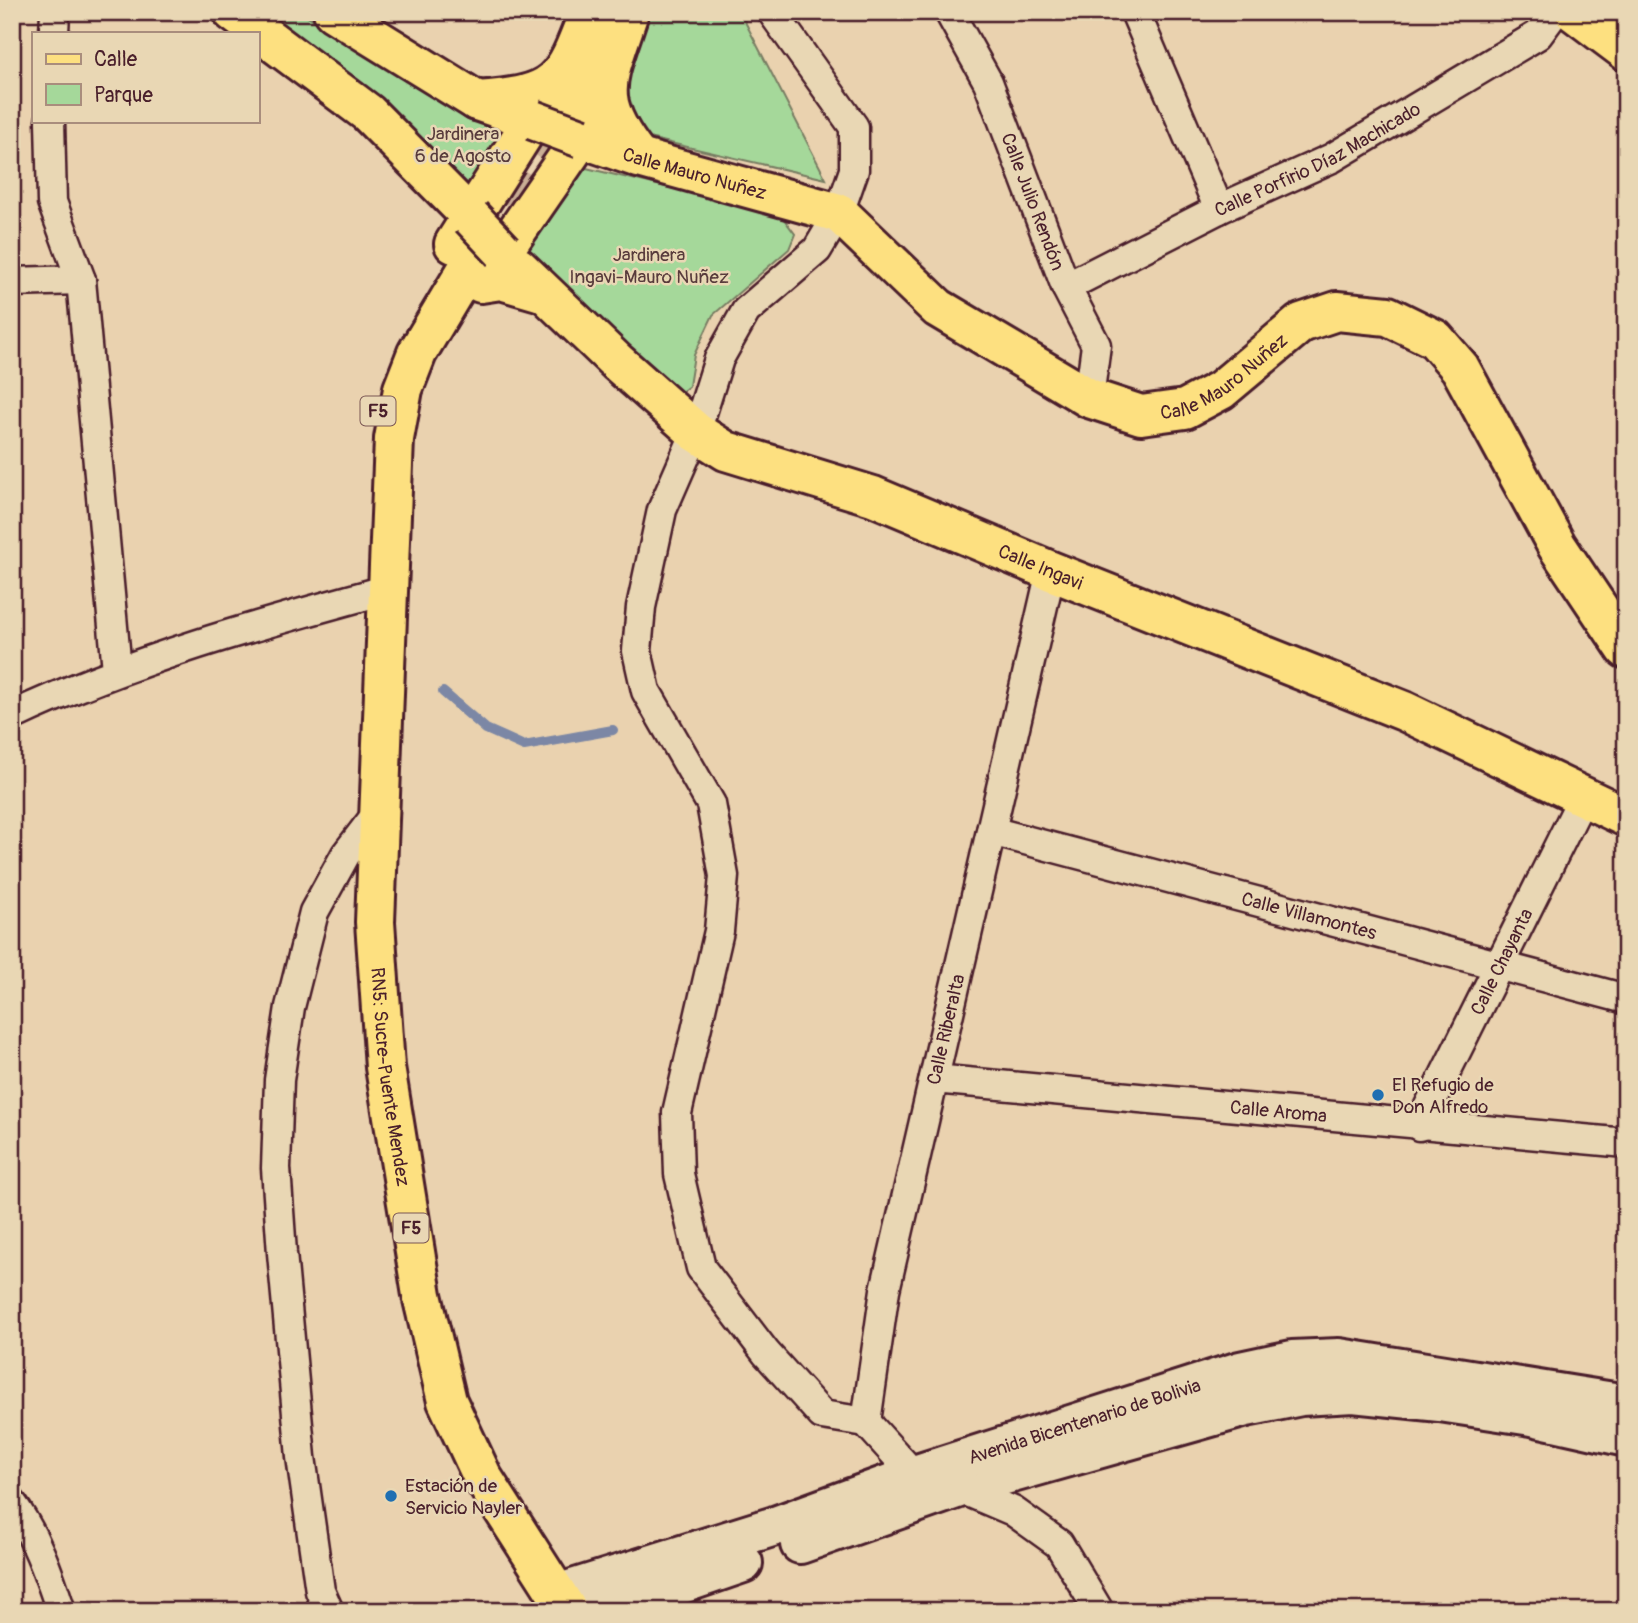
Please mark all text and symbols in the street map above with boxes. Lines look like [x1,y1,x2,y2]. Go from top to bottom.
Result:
legend [32,32,259,122]
text: Calle [94,46,138,73]
text: Parque [94,82,153,109]
street label: Calle Porfirio Díaz Machicado [1211,97,1425,223]
park label: Jardinera 6 de Agosto [415,122,511,168]
street label: Calle Julio Rendón [995,130,1070,274]
street label: Calle Mauro Nuñez [619,142,769,206]
park label: Jardinera Ingavi-Mauro Nuñez [569,243,729,289]
street label: Calle Mauro Nuñez [1159,329,1293,425]
road number: F5 [360,396,396,426]
street label: Calle Ingavi [994,539,1086,595]
street label: Calle Villamontes [1239,887,1379,946]
street label: Calle Chayanta [1465,904,1539,1019]
street label: RN5: Sucre-Puente Mendez [365,967,415,1188]
street label: Calle Riberalta [922,972,971,1087]
place label: El Refugio de Don Alfredo [1392,1073,1494,1119]
marker: El Refugio de Don Alfredo [1370,1087,1386,1103]
street label: Calle Aroma [1229,1095,1328,1128]
road number: F5 [394,1213,428,1242]
street label: Avenida Bicentenario de Bolivia [965,1373,1204,1470]
place label: Estación de Servicio Nayler [405,1474,522,1520]
marker: Estación de Servicio Nayler [383,1488,399,1504]

